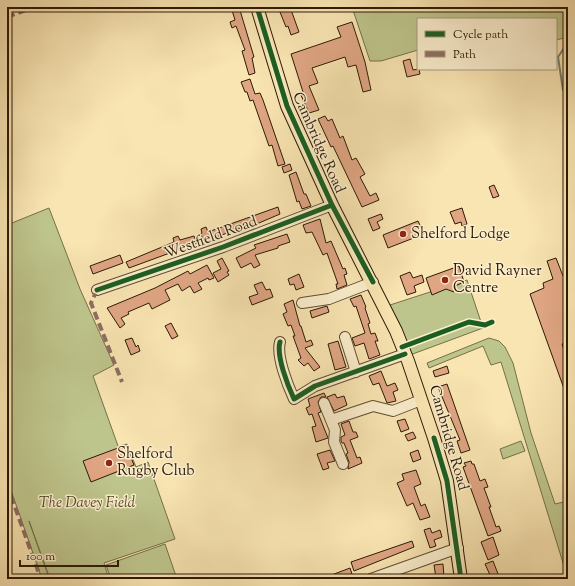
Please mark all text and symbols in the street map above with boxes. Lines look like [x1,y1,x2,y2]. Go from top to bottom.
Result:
legend [417,18,557,70]
text: Cycle path [453,26,508,44]
text: Path [453,46,476,64]
street label: Cambridge Road [286,89,350,197]
street label: Westfield Road [162,211,261,265]
place label: Shelford Lodge [411,224,510,245]
marker: Shelford Lodge [398,229,408,239]
place label: David Rayner Centre [453,261,542,299]
marker: David Rayner Centre [440,275,450,285]
street label: Cambridge Road [423,383,473,494]
place label: Shelford Rugby Club [117,444,194,482]
marker: Shelford Rugby Club [104,458,114,468]
park label: The Davey Field [39,493,136,514]
scale bar [20,542,118,568]
text: 100 m [26,548,55,566]

